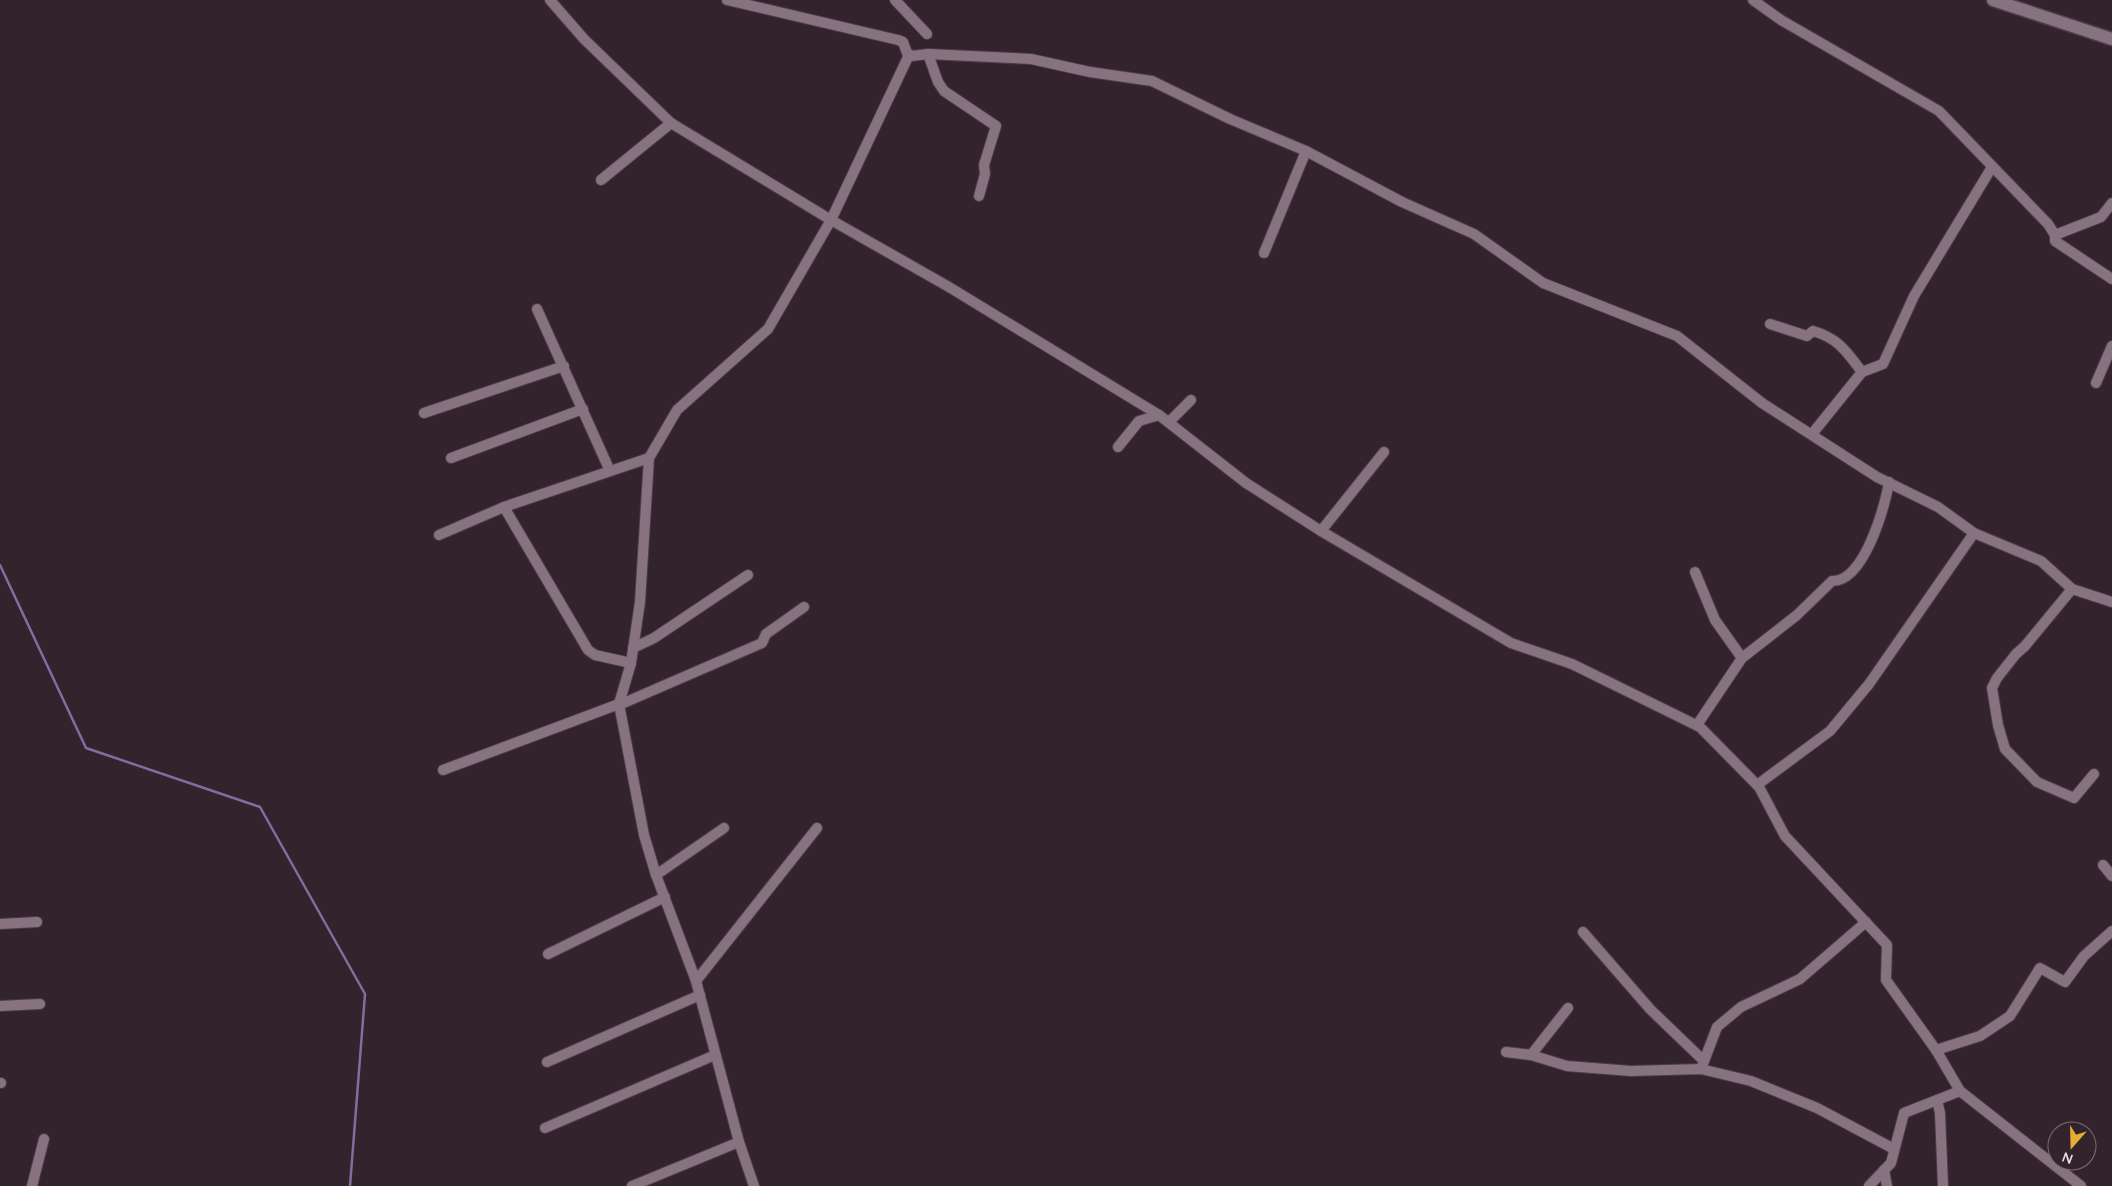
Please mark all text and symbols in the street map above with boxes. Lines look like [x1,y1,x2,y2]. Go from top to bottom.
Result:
north arrow [2047,1121,2097,1171]
text: N [2060,1148,2075,1168]

